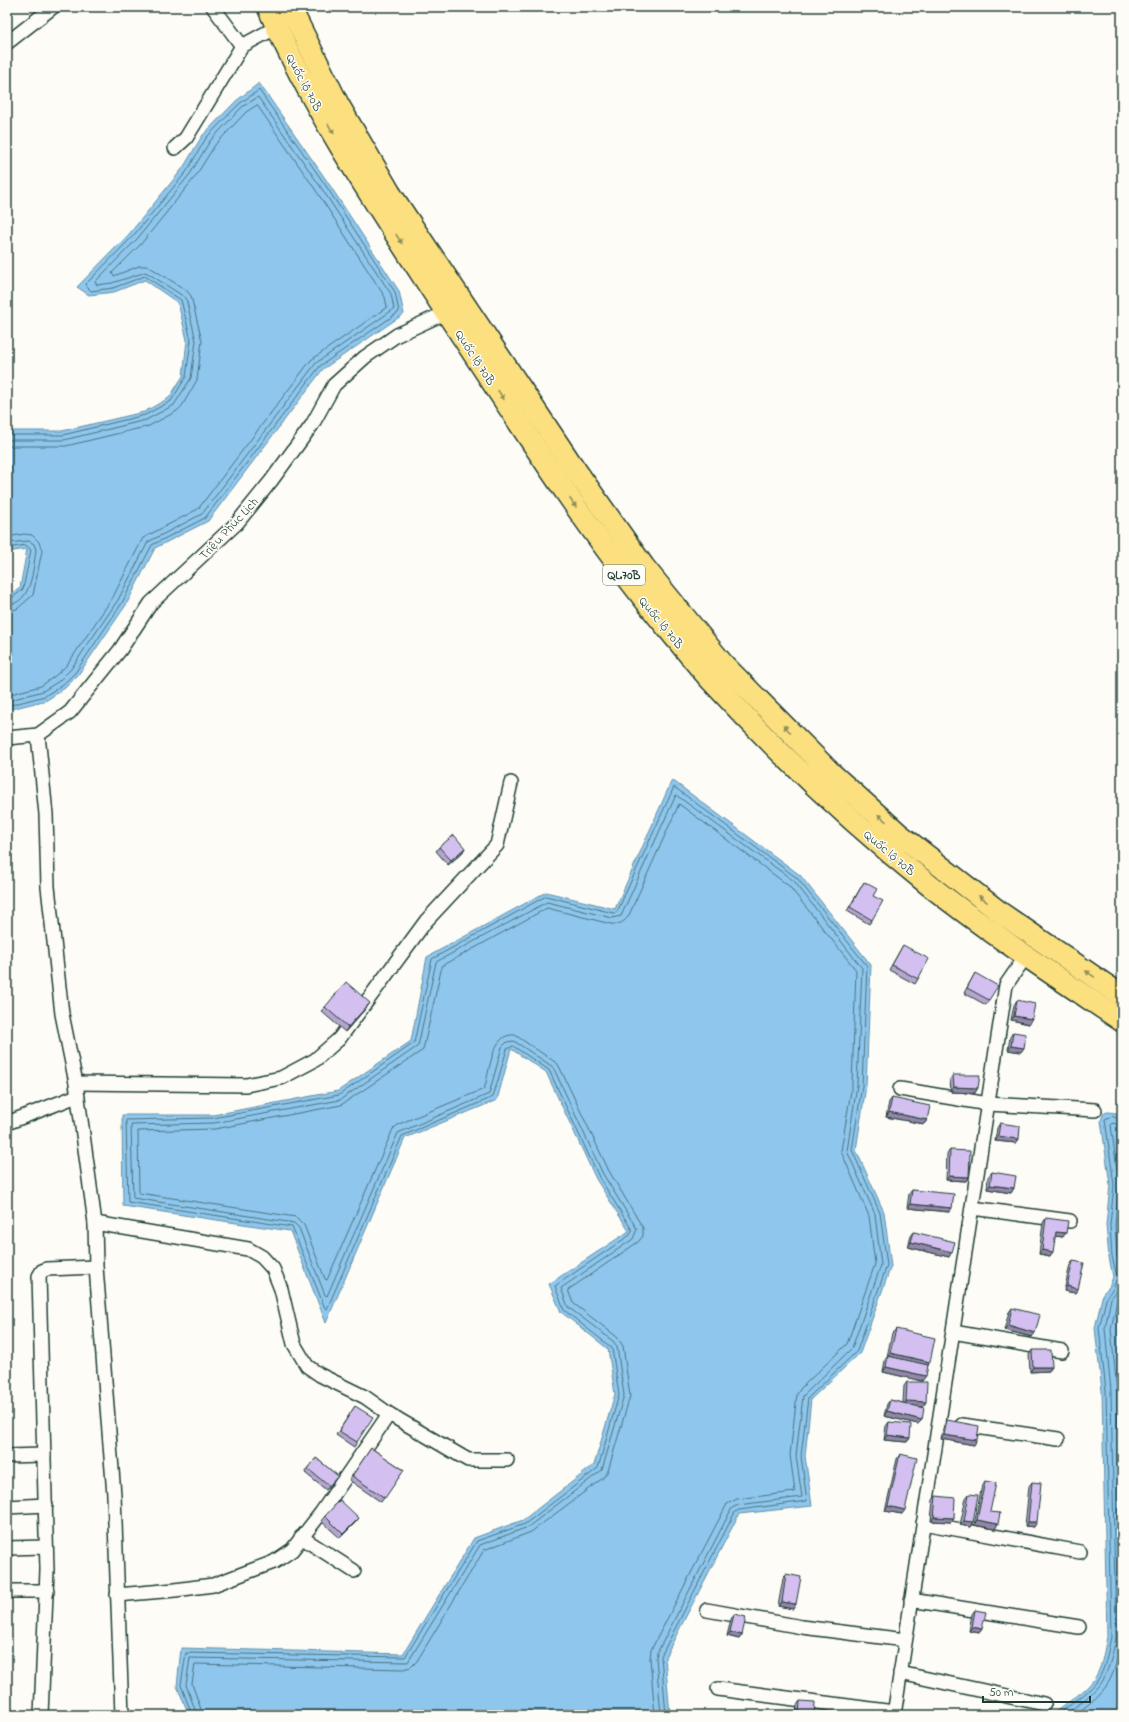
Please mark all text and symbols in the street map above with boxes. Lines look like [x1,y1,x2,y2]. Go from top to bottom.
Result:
street label: Quốc lộ 70B [280,50,327,115]
one-way arrow [327,123,334,135]
one-way arrow [395,234,403,245]
street label: Quốc lộ 70B [450,326,500,390]
one-way arrow [497,390,505,400]
street label: Triệu Phúc Lịch [195,493,263,565]
one-way arrow [569,497,577,508]
road number: QL.70B [603,565,645,585]
street label: Quốc lộ 70B [634,592,688,654]
one-way arrow [782,724,792,734]
one-way arrow [877,814,886,823]
street label: Quốc lộ 70B [859,826,919,881]
one-way arrow [978,895,989,903]
one-way arrow [1085,970,1095,978]
scale bar [983,1678,1090,1704]
text: 50 m [989,1684,1013,1702]

